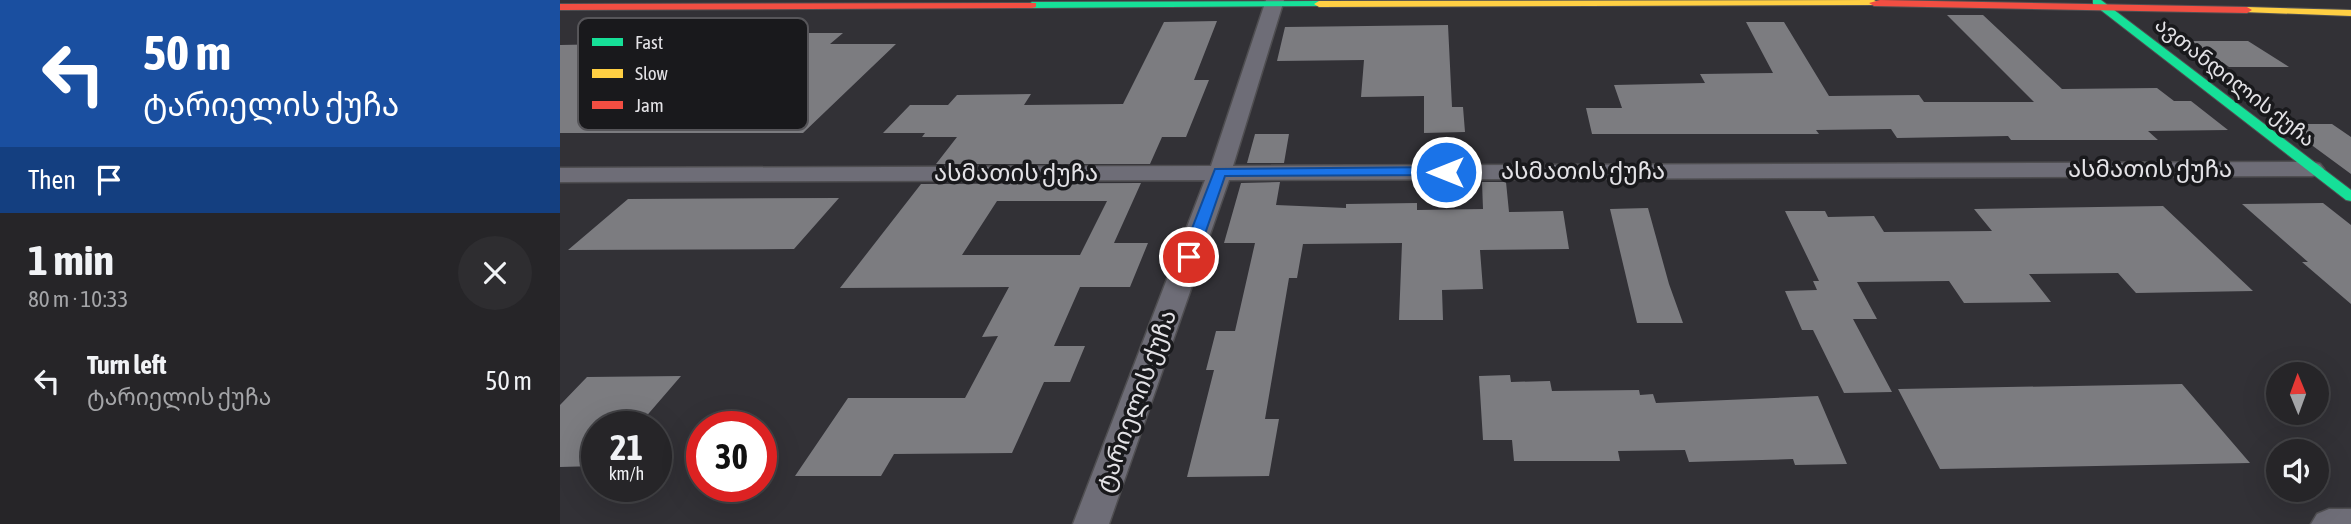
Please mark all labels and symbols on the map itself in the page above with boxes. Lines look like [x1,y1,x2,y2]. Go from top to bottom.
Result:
street label: ავთანდილის ქუჩა [2150,11,2320,153]
legend [578,18,808,130]
text: Fast [635,31,663,53]
text: Slow [635,62,669,84]
text: Jam [635,94,664,116]
position arrow [1409,135,1483,209]
street label: ასმათის ქუჩა [2068,155,2232,183]
street label: ასმათის ქუჩა [1501,157,1665,185]
street label: ასმათის ქუჩა [934,159,1098,187]
pin [1159,227,1219,287]
street label: ტარიელის ქუჩა [1090,306,1182,496]
north arrow [2266,362,2329,425]
speed limit sign: 30 [686,411,777,502]

